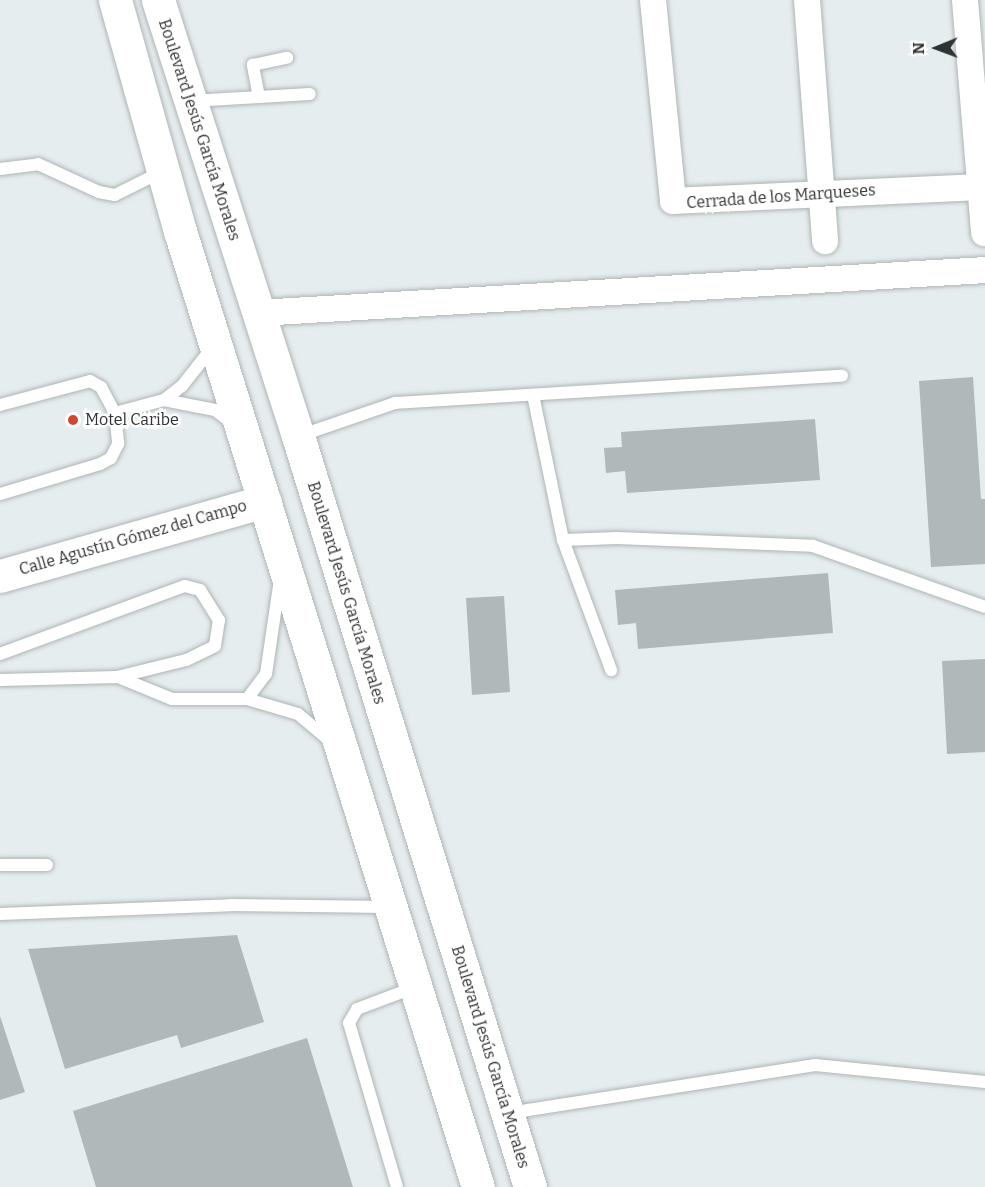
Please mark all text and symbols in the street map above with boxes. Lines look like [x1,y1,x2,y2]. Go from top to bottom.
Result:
street label: Boulevard Jesús García Morales [154,17,244,243]
north arrow [907,18,967,78]
text: N [909,42,928,55]
street label: Cerrada de los Marqueses [686,181,876,213]
place label: Motel Caribe [85,410,179,430]
marker: Motel Caribe [66,413,80,427]
street label: Boulevard Jesús García Morales [303,479,389,707]
street label: Calle Agustín Gómez del Campo [17,496,249,580]
street label: Boulevard Jesús García Morales [447,943,533,1171]

